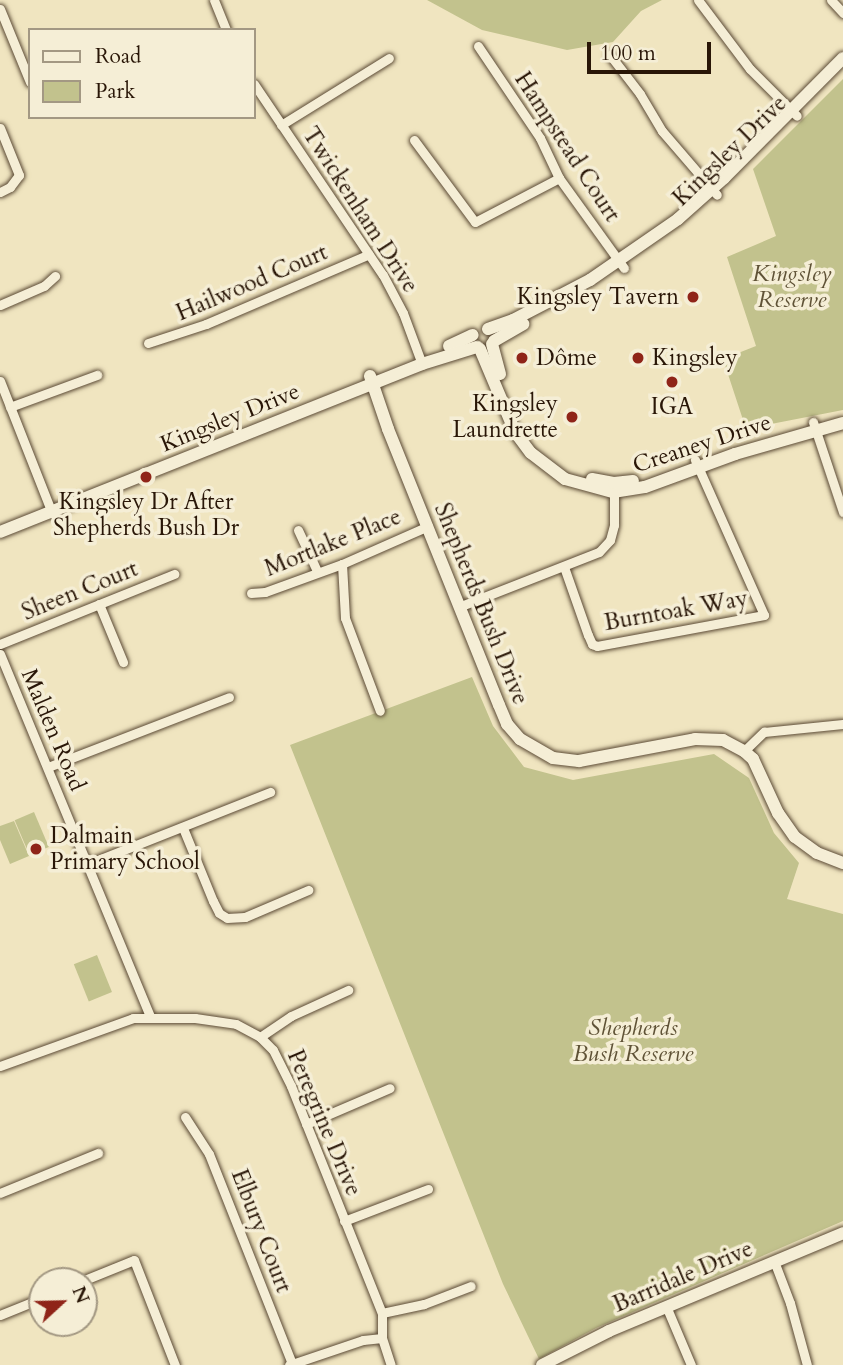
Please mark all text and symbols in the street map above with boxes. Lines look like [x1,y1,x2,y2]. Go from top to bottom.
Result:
legend [28,28,256,119]
scale bar [591,28,715,72]
text: 100 m [600,39,656,68]
text: Road [95,42,141,71]
street label: Hampstead Court [508,67,626,227]
text: Park [95,77,135,106]
street label: Kingsley Drive [667,90,793,212]
street label: Twickenham Drive [296,122,424,298]
street label: Hailwood Court [172,239,332,327]
park label: Kingsley Reserve [752,260,832,314]
place label: Kingsley Tavern [517,283,679,311]
marker: Kingsley Tavern [685,289,701,305]
place label: Dôme [536,344,597,372]
place label: Kingsley [652,344,738,372]
marker: Dôme [514,350,530,366]
marker: Kingsley [630,350,646,366]
marker: IGA [664,374,680,390]
street label: Kingsley Drive [156,378,304,458]
place label: Kingsley Laundrette [452,390,558,444]
place label: IGA [651,393,693,421]
marker: Kingsley Laundrette [564,409,580,425]
street label: Creaney Drive [629,409,775,479]
marker: Kingsley Dr After Shepherds Bush Dr [138,469,154,485]
place label: Kingsley Dr After Shepherds Bush Dr [53,488,239,542]
street label: Shepherds Bush Drive [428,499,534,709]
street label: Mortlake Place [261,503,405,583]
street label: Sheen Court [18,555,142,627]
street label: Burntoak Way [602,585,750,637]
street label: Malden Road [15,665,91,795]
place label: Dalmain Primary School [50,822,200,876]
marker: Dalmain Primary School [28,841,44,857]
park label: Shepherds Bush Reserve [573,1014,693,1068]
street label: Peregrine Drive [281,1046,367,1200]
street label: Elbury Court [225,1165,297,1297]
street label: Barridale Drive [609,1235,757,1319]
north arrow [28,1267,98,1337]
text: N [65,1282,96,1307]

